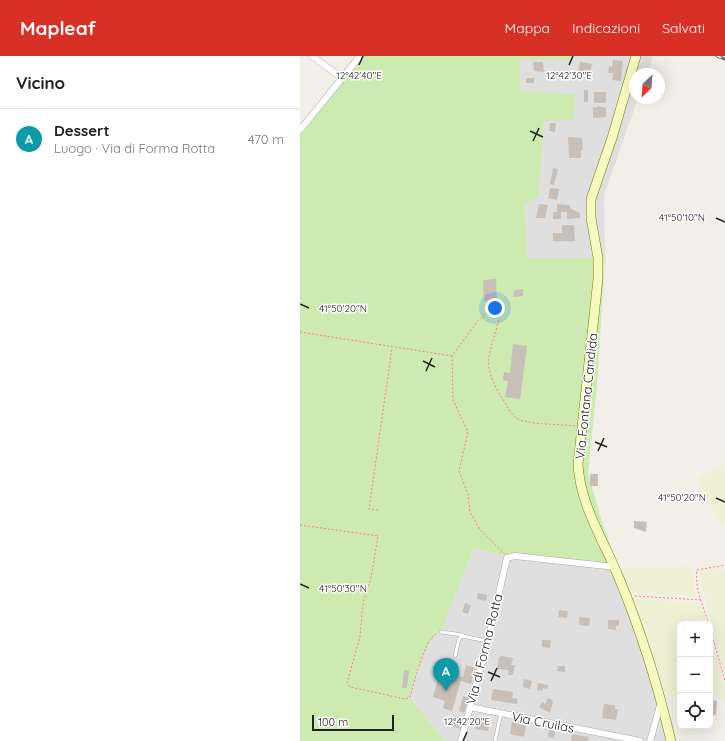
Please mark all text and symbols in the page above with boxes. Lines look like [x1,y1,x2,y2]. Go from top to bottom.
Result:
text: Mapleaf [20,16,96,40]
text: Mappa [505,19,550,37]
text: Indicazioni [572,19,640,37]
text: Salvati [662,19,705,37]
north arrow [629,68,665,104]
text: 12°42'40"E [336,69,382,82]
text: 12°42'30"E [546,69,592,82]
text: Vicino [16,72,65,93]
text: Dessert [54,121,110,140]
text: A [25,131,33,147]
text: 470 m [248,131,284,147]
text: Luogo · Via di Forma Rotta [54,140,215,156]
text: 41°50'10"N [659,211,705,224]
your location [485,298,505,318]
text: 41°50'20"N [319,302,367,315]
street label: Via Fontana Candida [571,332,601,460]
text: 41°50'20"N [658,491,706,504]
text: 41°50'30"N [319,582,367,595]
street label: Via di Forma Rotta [463,592,505,706]
map controls [677,621,713,729]
button: + [677,621,713,657]
button: − [677,657,713,693]
pin: A [433,658,459,691]
button: locate [677,693,713,729]
street label: Via Cruilas [510,708,576,736]
scale bar [312,713,394,732]
text: 100 m [318,715,348,729]
text: 12°42'20"E [444,715,490,728]

